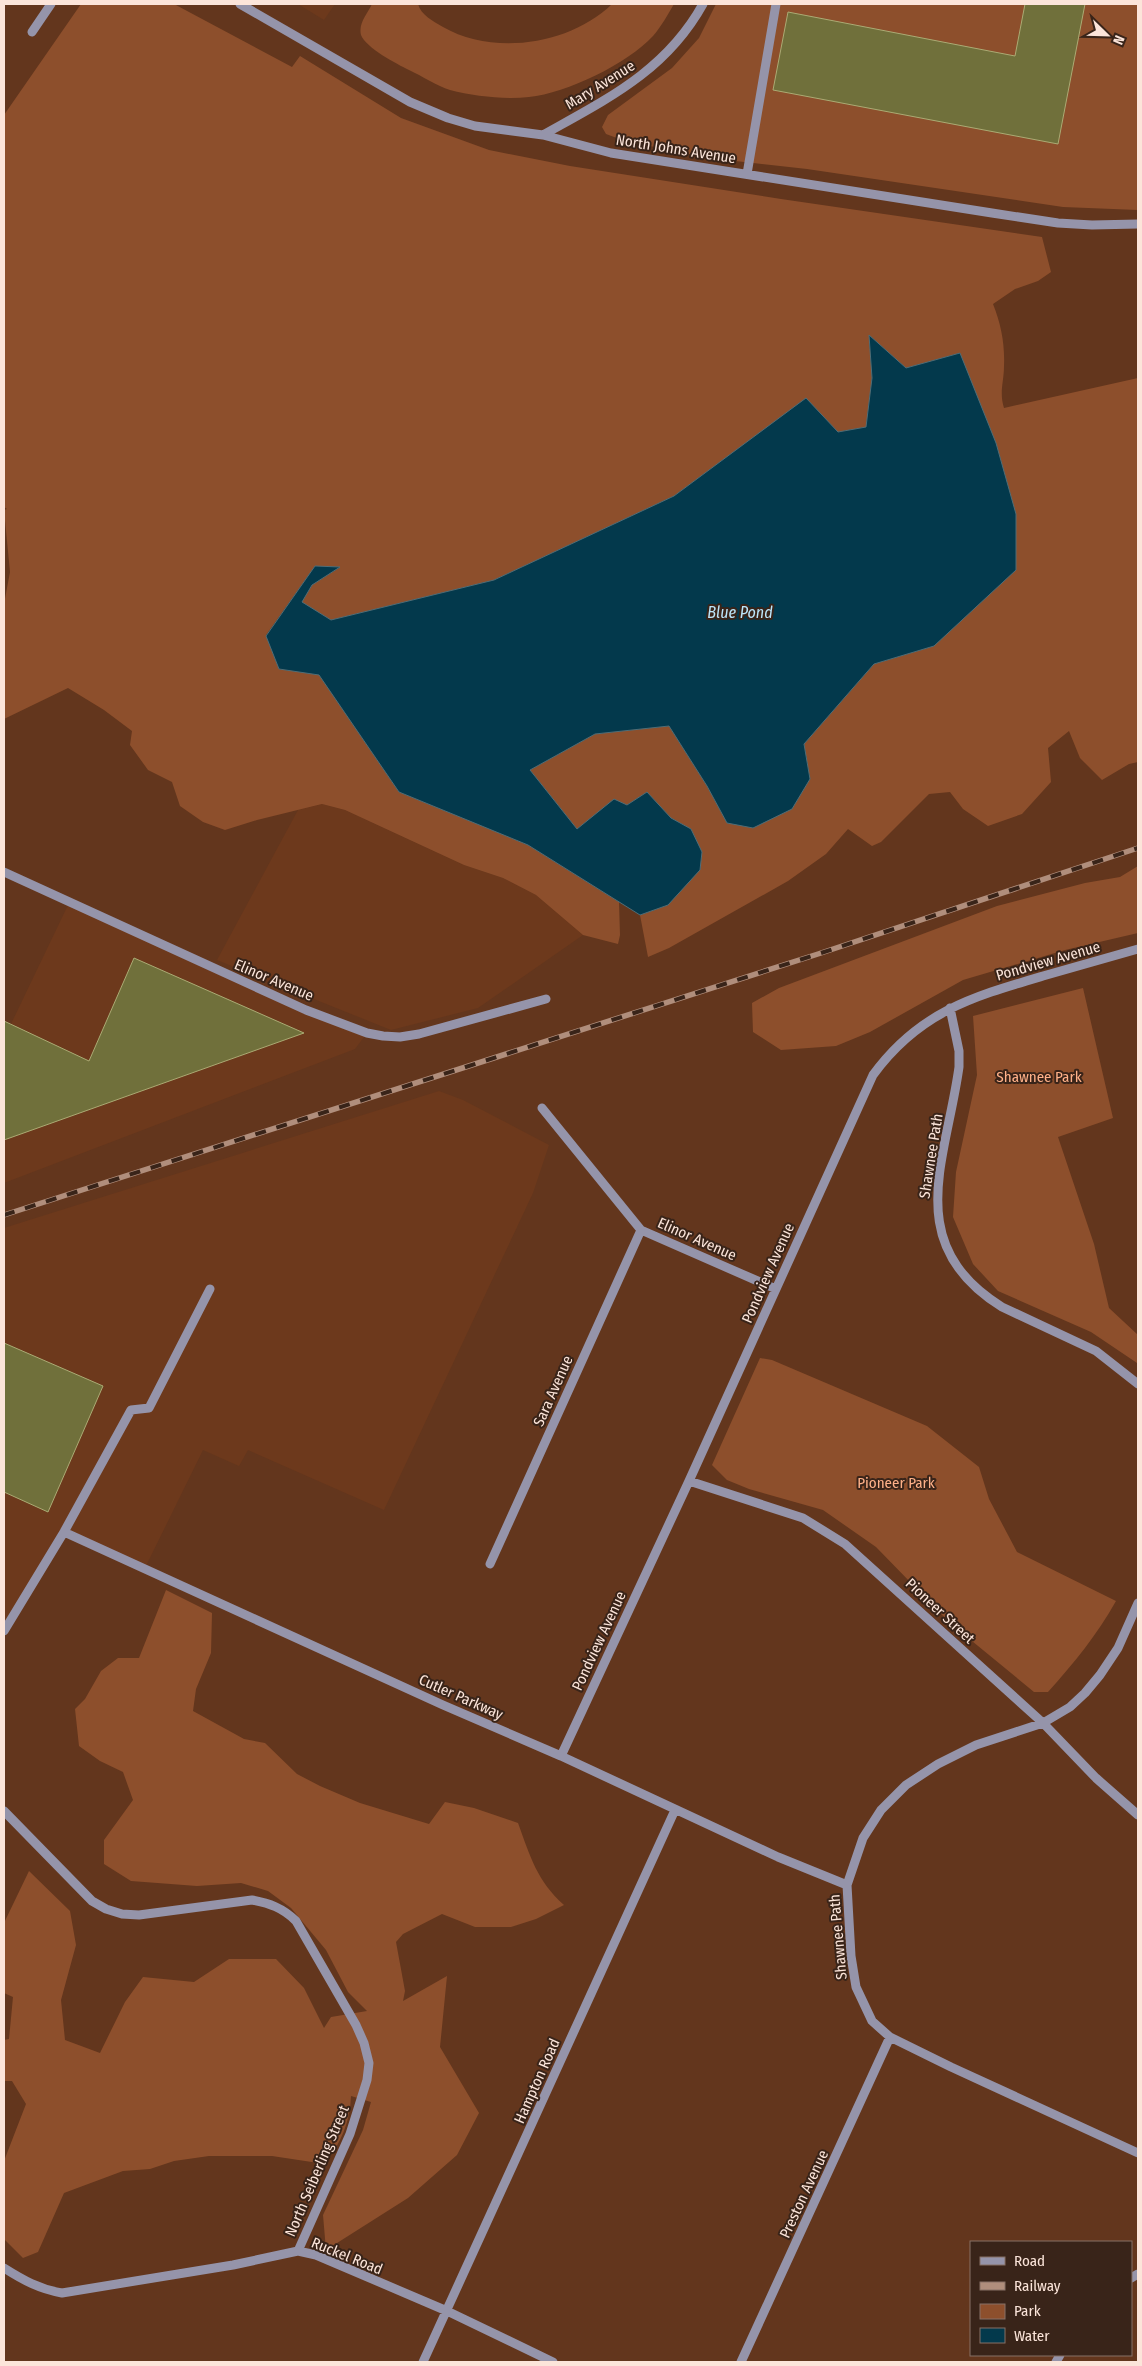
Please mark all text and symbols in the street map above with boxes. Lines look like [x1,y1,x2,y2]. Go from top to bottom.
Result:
north arrow [1082,10,1132,60]
text: N [1109,33,1128,47]
street label: Mary Avenue [562,57,638,113]
street label: North Johns Avenue [615,131,737,167]
water label: Blue Pond [707,603,773,622]
street label: Pondview Avenue [994,938,1102,984]
street label: Elinor Avenue [232,955,316,1005]
park label: Shawnee Park [996,1068,1082,1086]
street label: Shawnee Path [915,1112,947,1200]
street label: Elinor Avenue [655,1214,739,1264]
street label: Pondview Avenue [738,1220,798,1326]
street label: Sara Avenue [529,1353,577,1429]
park label: Pioneer Park [857,1474,935,1492]
street label: Pioneer Street [902,1574,978,1648]
street label: Pondview Avenue [568,1588,630,1694]
street label: Cutler Parkway [416,1670,506,1724]
street label: Shawnee Path [825,1893,851,1981]
street label: Hampton Road [510,2036,564,2126]
street label: North Seiberling Street [281,2103,353,2239]
street label: Preston Avenue [776,2147,832,2241]
street label: Ruckel Road [309,2234,385,2278]
legend [970,2241,1132,2356]
text: Road [1014,2252,1045,2270]
text: Railway [1014,2277,1061,2295]
text: Park [1014,2302,1041,2320]
text: Water [1014,2327,1050,2345]

